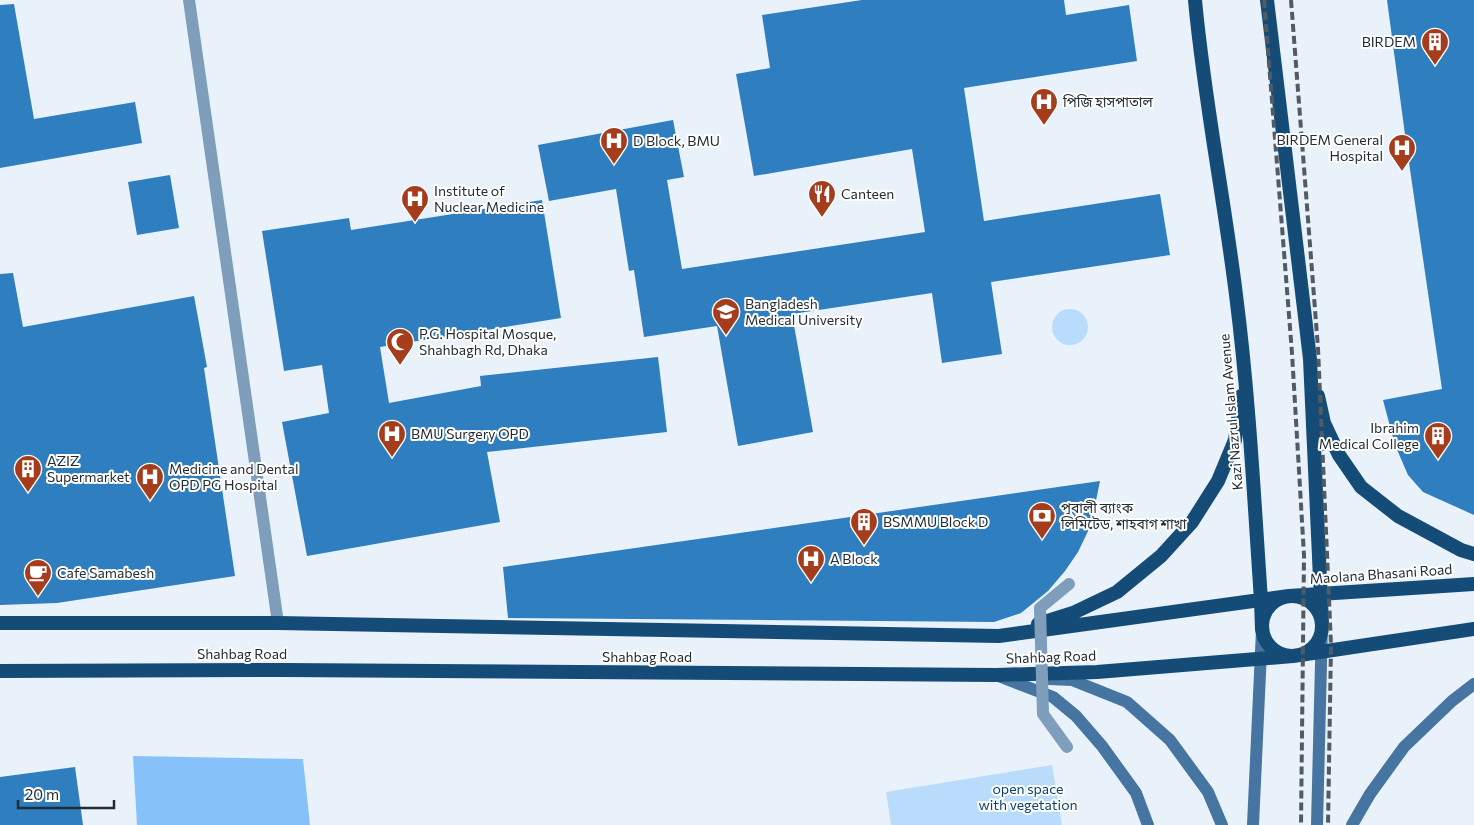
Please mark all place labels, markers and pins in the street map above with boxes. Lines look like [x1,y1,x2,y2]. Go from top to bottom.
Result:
building icon: BIRDEM [1420,27,1450,66]
place label: BIRDEM [1362,33,1416,50]
hospital icon: পিজি হাসপাতাল [1029,87,1059,126]
place label: পিজি হাসপাতাল [1062,93,1154,110]
hospital icon: D Block, BMU [599,126,629,165]
place label: BIRDEM General Hospital [1277,131,1383,164]
place label: D Block, BMU [633,132,720,149]
hospital icon: BIRDEM General Hospital [1387,133,1417,172]
restaurant icon: Canteen [807,179,837,218]
place label: Institute of Nuclear Medicine [434,182,544,215]
hospital icon: Institute of Nuclear Medicine [400,184,430,223]
place label: Canteen [841,185,894,202]
place label: Bangladesh Medical University [745,295,862,328]
school or university icon: Bangladesh Medical University [711,297,741,336]
place label: P.G. Hospital Mosque, Shahbagh Rd, Dhaka [419,325,556,358]
mosque icon: P.G. Hospital Mosque, Shahbagh Rd, Dhaka [385,327,415,366]
hospital icon: BMU Surgery OPD [377,419,407,458]
place label: Ibrahim Medical College [1319,419,1419,452]
building icon: Ibrahim Medical College [1423,421,1453,460]
place label: BMU Surgery OPD [411,425,529,442]
place label: AZIZ Supermarket [47,452,130,485]
building icon: AZIZ Supermarket [13,454,43,493]
place label: Medicine and Dental OPD PG Hospital [169,460,299,493]
hospital icon: Medicine and Dental OPD PG Hospital [135,462,165,501]
place label: পূবালী ব্যাংক লিমিটেড, শাহবাগ শাখা [1060,499,1187,532]
bank icon: পূবালী ব্যাংক লিমিটেড, শাহবাগ শাখা [1027,501,1057,540]
building icon: BSMMU Block D [849,507,879,546]
place label: BSMMU Block D [883,513,988,530]
hospital icon: A Block [796,544,826,583]
place label: A Block [830,550,878,567]
cafe icon: Cafe Samabesh [23,558,53,597]
place label: Cafe Samabesh [57,564,154,581]

